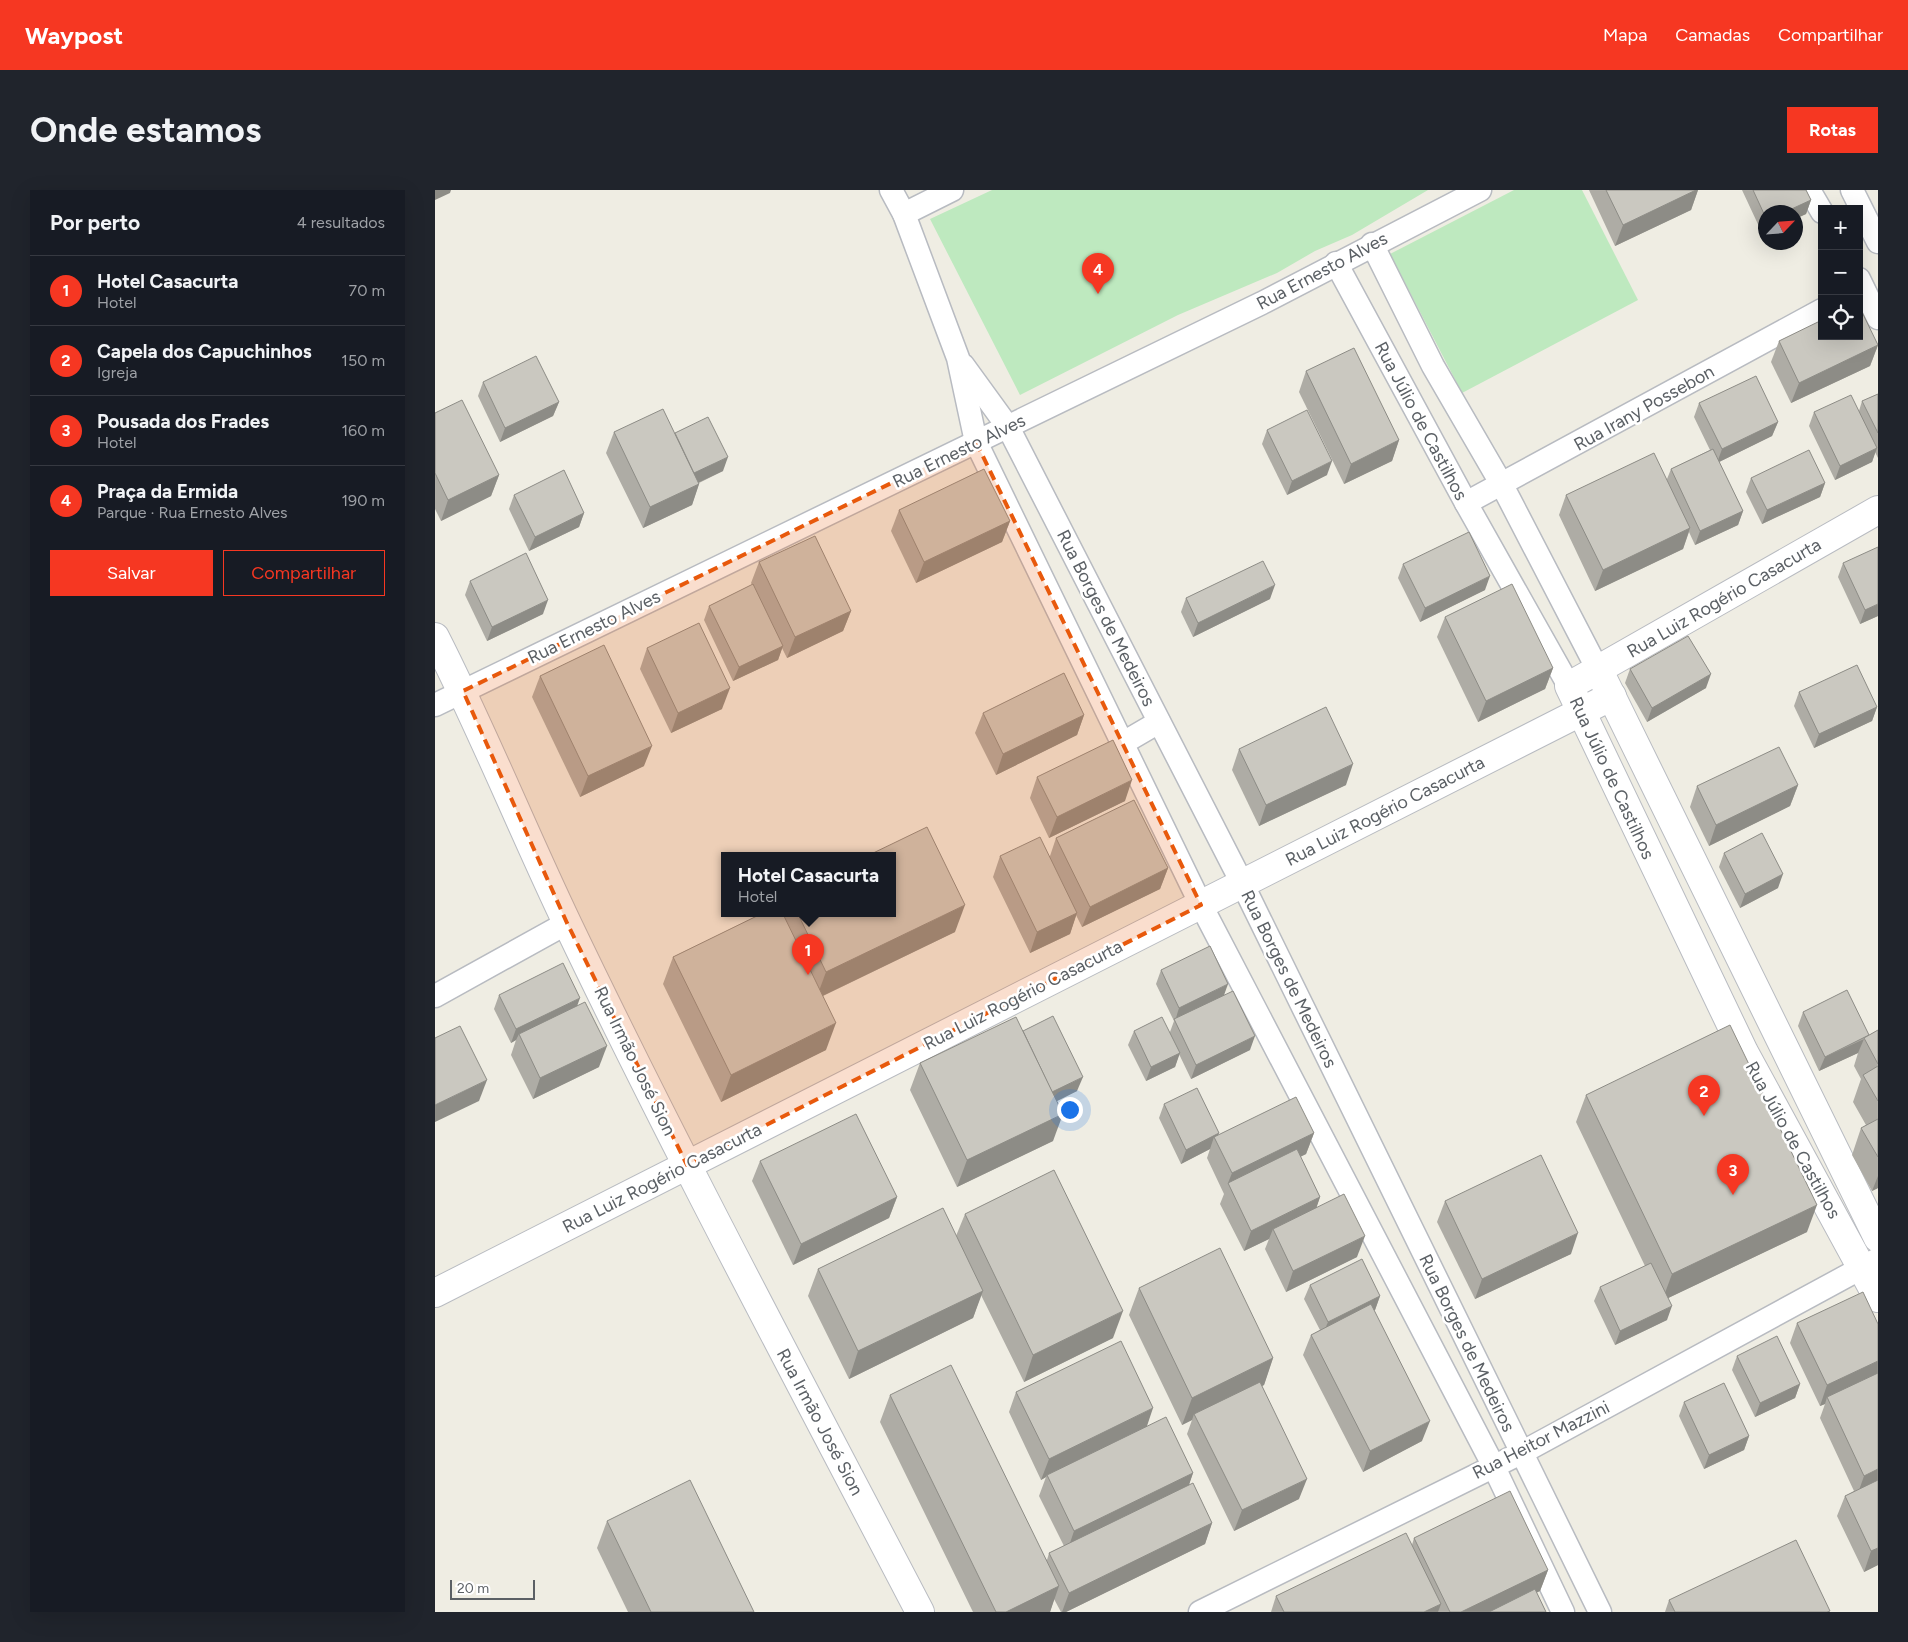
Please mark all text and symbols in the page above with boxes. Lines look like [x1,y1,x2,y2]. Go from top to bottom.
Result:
text: Waypost [25,21,123,50]
text: Mapa [1603,24,1647,46]
text: Camadas [1675,24,1750,46]
text: Compartilhar [1778,24,1883,46]
button: Rotas [1787,107,1878,153]
text: Onde estamos [30,109,261,151]
north arrow [1758,205,1803,250]
map controls [1818,205,1863,340]
button: + [1818,205,1863,250]
text: Por perto [50,210,140,235]
text: 4 resultados [297,213,385,232]
street label: Rua Ernesto Alves [1253,227,1391,315]
button: − [1818,250,1863,295]
pin: 4 [1082,253,1114,294]
text: Hotel Casacurta [97,270,238,293]
text: 1 [63,281,69,300]
text: 70 m [349,281,385,300]
text: Hotel [97,293,137,312]
button: locate [1818,295,1863,340]
street label: Rua Júlio de Castilhos [1370,338,1472,504]
text: Capela dos Capuchinhos [97,340,312,363]
text: 2 [61,351,71,370]
text: 150 m [341,351,385,370]
street label: Rua Irany Possebon [1570,360,1718,456]
text: Igreja [97,363,137,382]
street label: Rua Ernesto Alves [889,409,1029,493]
text: Pousada dos Frades [97,410,269,433]
text: 3 [62,421,70,440]
text: 160 m [342,421,385,440]
text: Hotel [97,433,137,452]
text: Praça da Ermida [97,480,238,503]
text: 4 [61,491,71,510]
text: 190 m [342,491,385,510]
text: Parque · Rua Ernesto Alves [97,503,288,522]
street label: Rua Borges de Medeiros [1052,526,1160,710]
street label: Rua Luiz Rogério Casacurta [1623,533,1825,663]
button: Salvar [50,550,213,596]
button: Compartilhar [223,550,385,596]
street label: Rua Ernesto Alves [524,585,664,669]
street label: Rua Júlio de Castilhos [1565,693,1659,863]
street label: Rua Luiz Rogério Casacurta [1282,751,1488,871]
popup [721,852,896,917]
text: Hotel Casacurta [738,864,879,887]
text: Hotel [738,887,777,906]
street label: Rua Borges de Medeiros [1236,887,1342,1071]
pin: 1 [792,934,824,975]
street label: Rua Luiz Rogério Casacurta [920,935,1126,1055]
street label: Rua Irmão José Sion [589,983,681,1139]
street label: Rua Júlio de Castilhos [1741,1058,1845,1222]
pin: 2 [1688,1075,1720,1116]
your location [1057,1097,1083,1123]
street label: Rua Luiz Rogério Casacurta [559,1118,765,1238]
pin: 3 [1717,1154,1749,1195]
street label: Rua Borges de Medeiros [1414,1251,1520,1435]
street label: Rua Irmão José Sion [772,1345,868,1499]
street label: Rua Heitor Mazzini [1469,1396,1613,1484]
scale bar [450,1577,535,1600]
text: 20 m [457,1580,489,1597]

